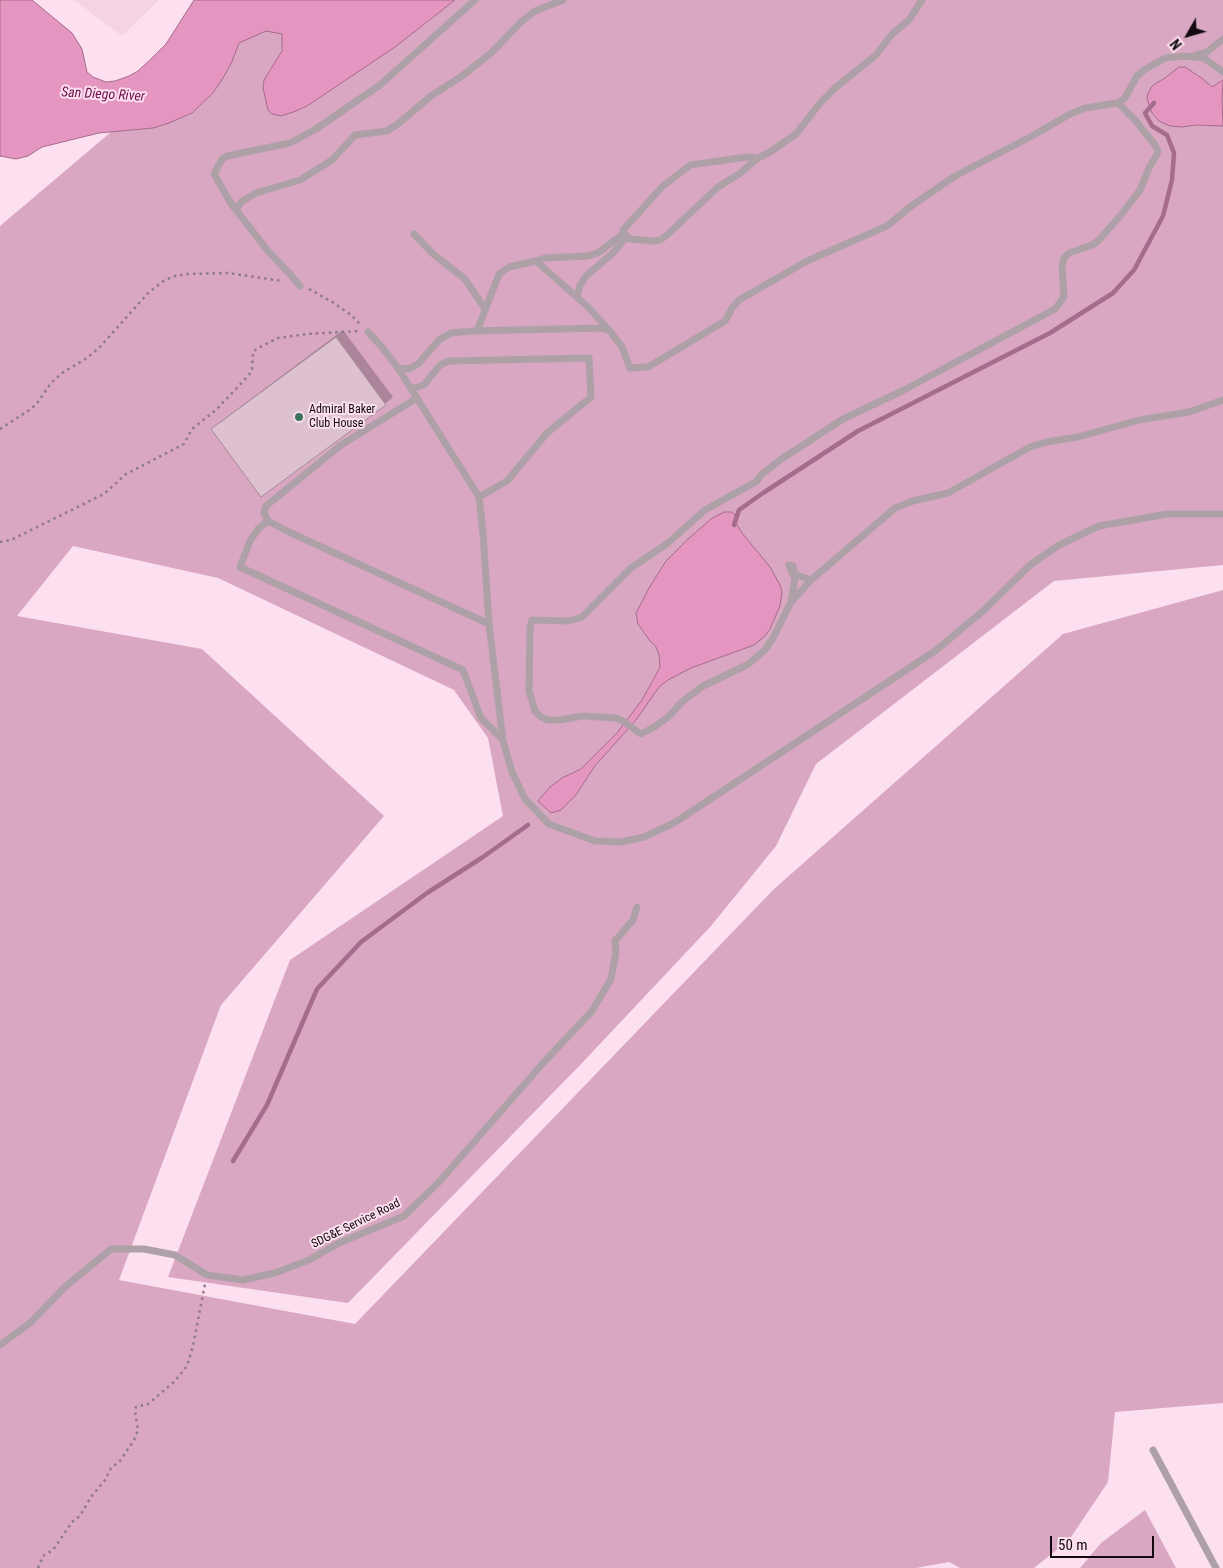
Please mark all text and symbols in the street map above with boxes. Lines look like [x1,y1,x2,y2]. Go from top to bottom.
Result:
north arrow [1163,10,1213,60]
text: N [1167,36,1185,53]
water label: San Diego River [61,84,145,106]
place label: Admiral Baker Club House [309,403,375,431]
marker: Admiral Baker Club House [293,411,305,423]
street label: SDG&E Service Road [309,1196,403,1252]
scale bar [1053,1526,1157,1558]
text: 50 m [1058,1536,1088,1554]

